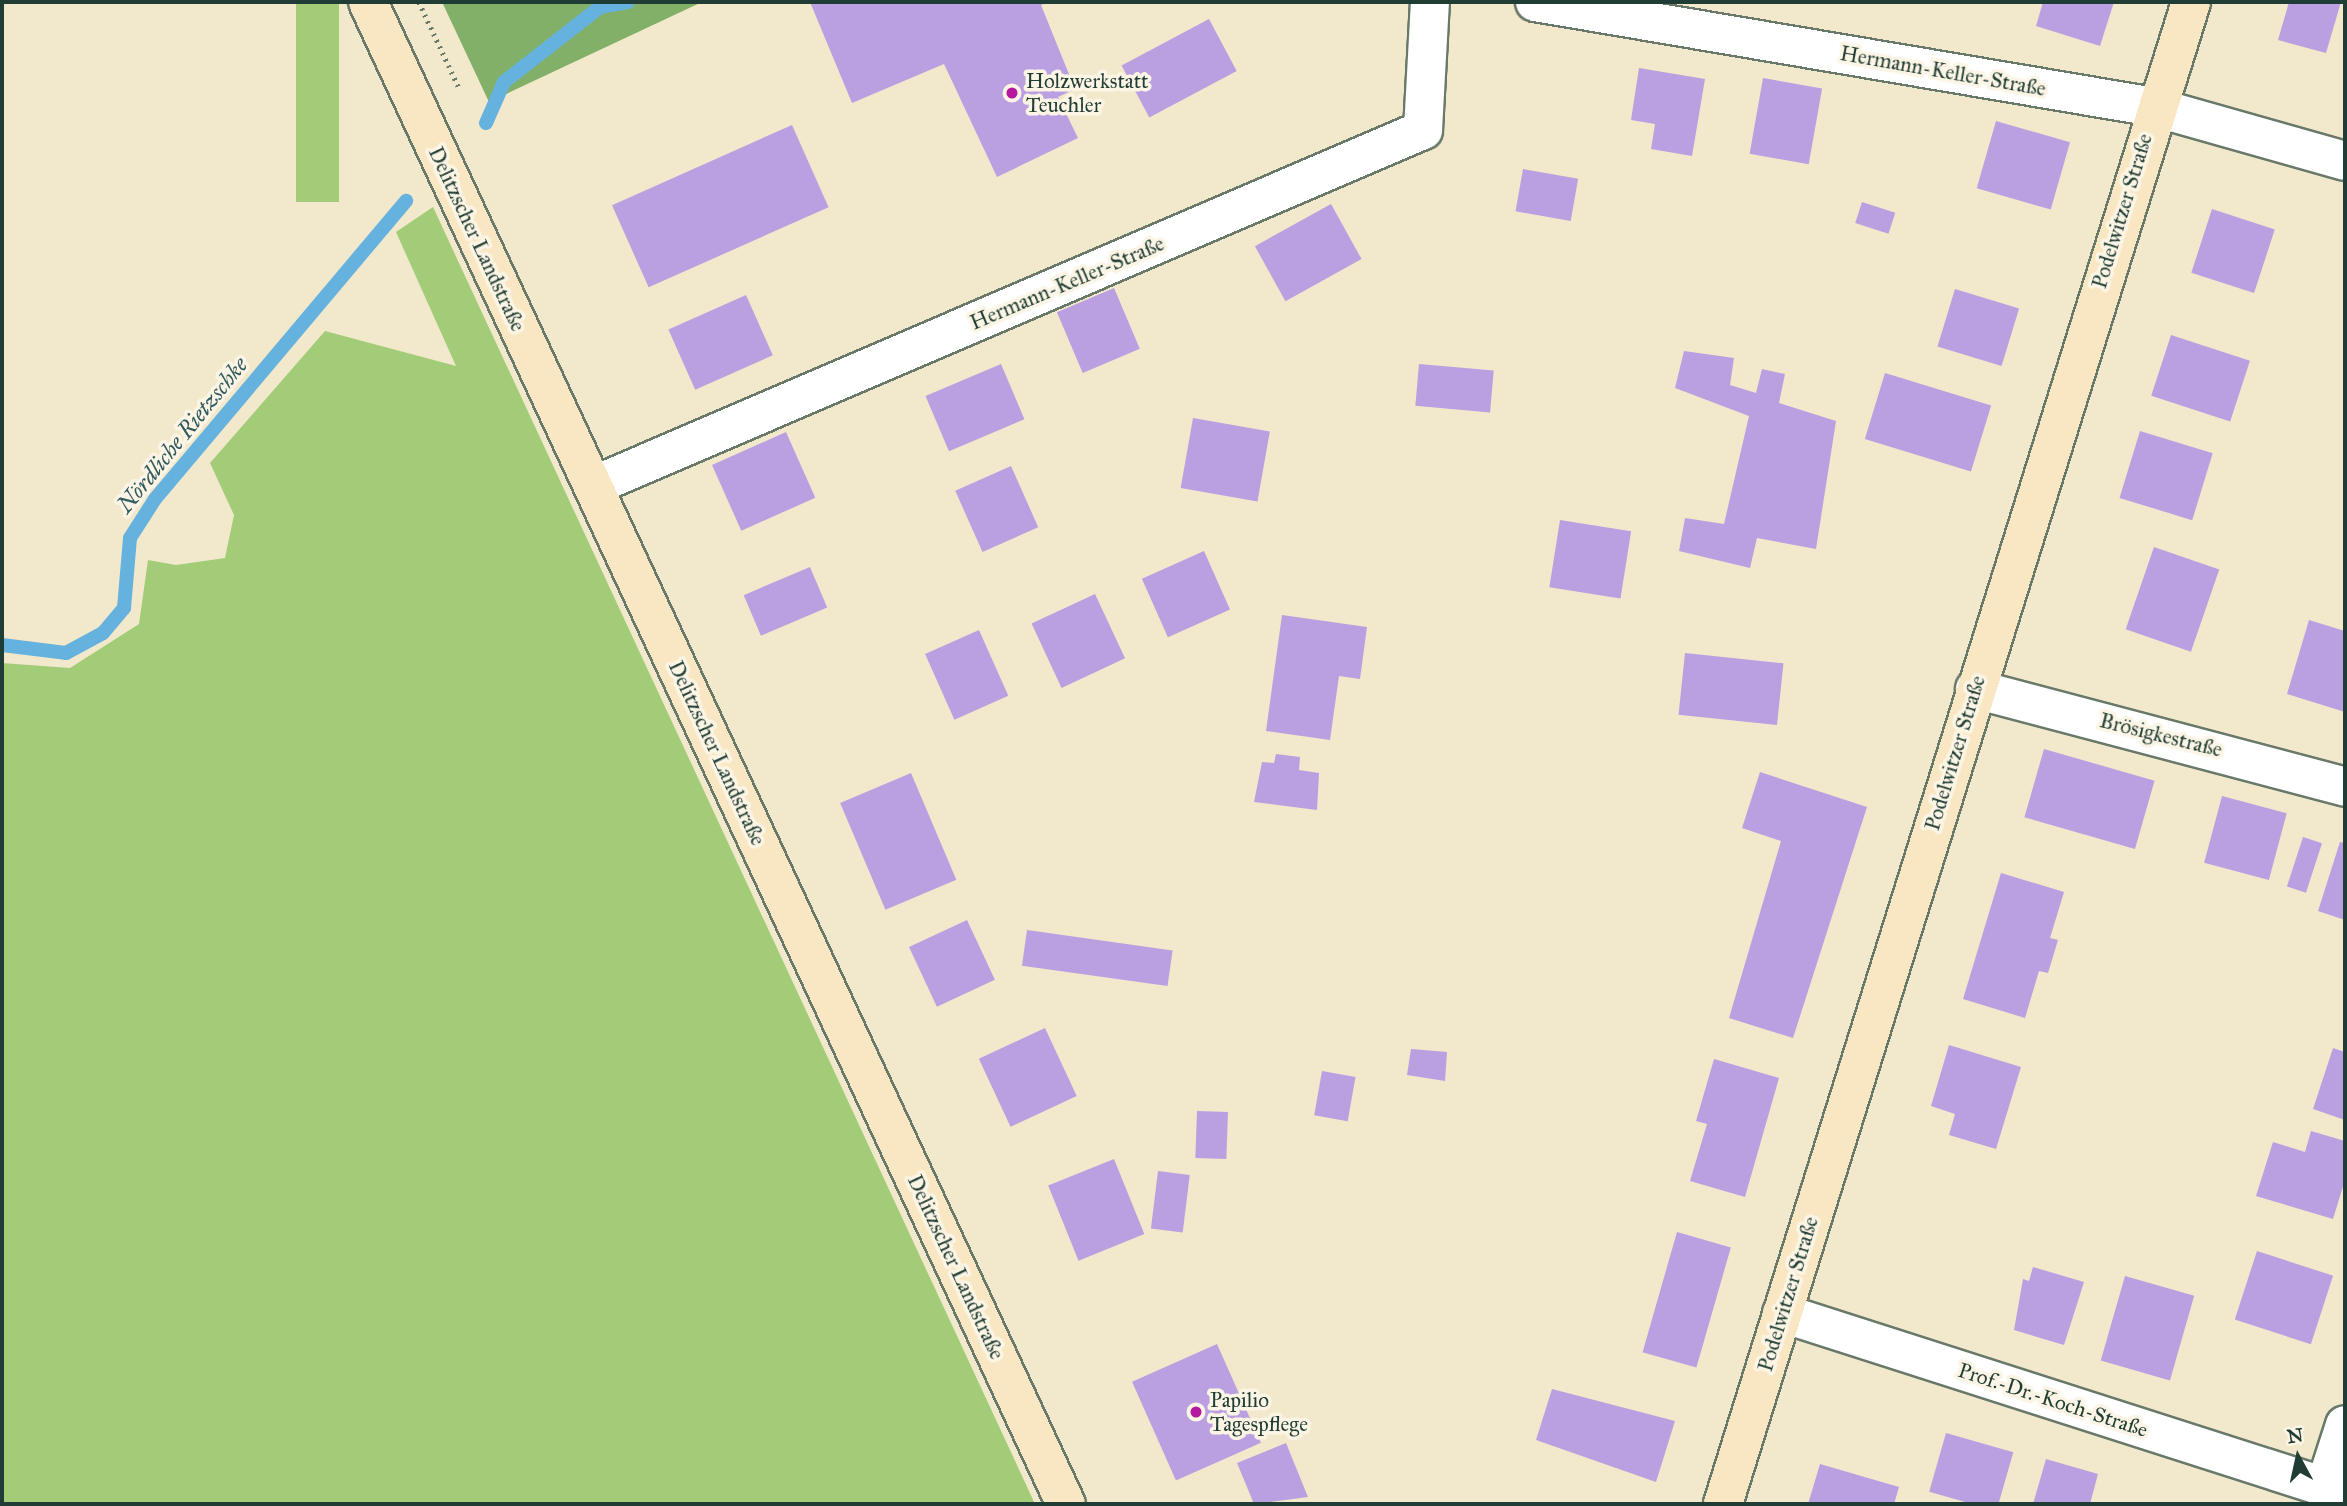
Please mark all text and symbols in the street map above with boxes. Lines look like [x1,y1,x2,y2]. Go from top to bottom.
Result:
street label: Hermann-Keller-Straße [1838,41,2048,101]
place label: Holzwerkstatt Teuchler [1026,68,1149,118]
marker: Holzwerkstatt Teuchler [1004,85,1020,101]
street label: Podelwitzer Straße [2086,131,2158,291]
street label: Delitzscher Landstraße [423,143,531,335]
street label: Hermann-Keller-Straße [966,231,1168,335]
water label: Nördliche Rietzschke [111,352,253,518]
street label: Delitzscher Landstraße [663,657,771,849]
street label: Podelwitzer Straße [1919,673,1991,833]
street label: Brösigkestraße [2097,708,2225,762]
street label: Delitzscher Landstraße [902,1171,1010,1363]
street label: Podelwitzer Straße [1752,1214,1824,1374]
street label: Prof.-Dr.-Koch-Straße [1955,1357,2151,1443]
place label: Papilio Tagespflege [1210,1387,1308,1437]
marker: Papilio Tagespflege [1188,1404,1204,1420]
north arrow [2263,1422,2333,1492]
text: N [2285,1423,2305,1448]

